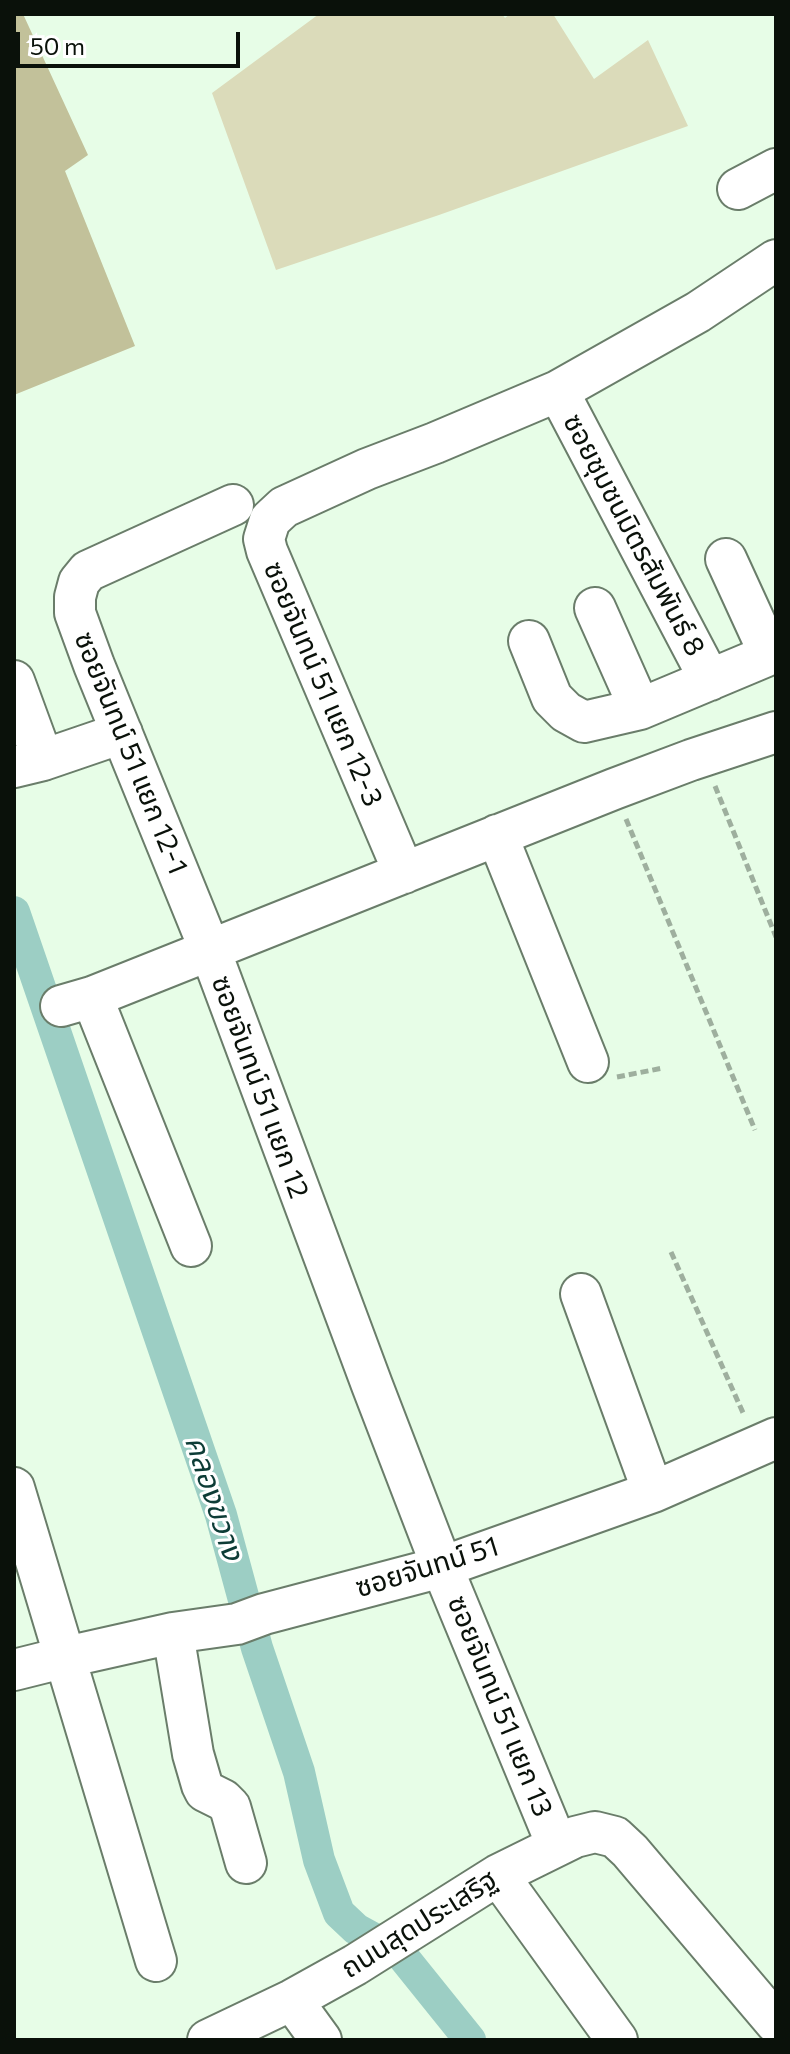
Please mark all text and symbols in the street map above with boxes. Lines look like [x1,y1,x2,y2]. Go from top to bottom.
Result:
scale bar [20,16,244,66]
text: 50 m [30,31,85,60]
street label: ซอยชุมชนมิตรสัมพันธ์ 8 [556,408,712,662]
street label: ซอยจันทน์ 51 แยก 12-3 [256,557,390,811]
street label: ซอยจันทน์ 51 แยก 12-1 [67,627,195,879]
street label: ซอยจันทน์ 51 แยก 12 [204,971,316,1203]
water label: คลองขวาง [177,1431,251,1565]
street label: ซอยจันทน์ 51 [351,1529,503,1605]
street label: ซอยจันทน์ 51 แยก 13 [440,1591,560,1821]
street label: ถนนสุดประเสริฐ [335,1863,503,1985]

